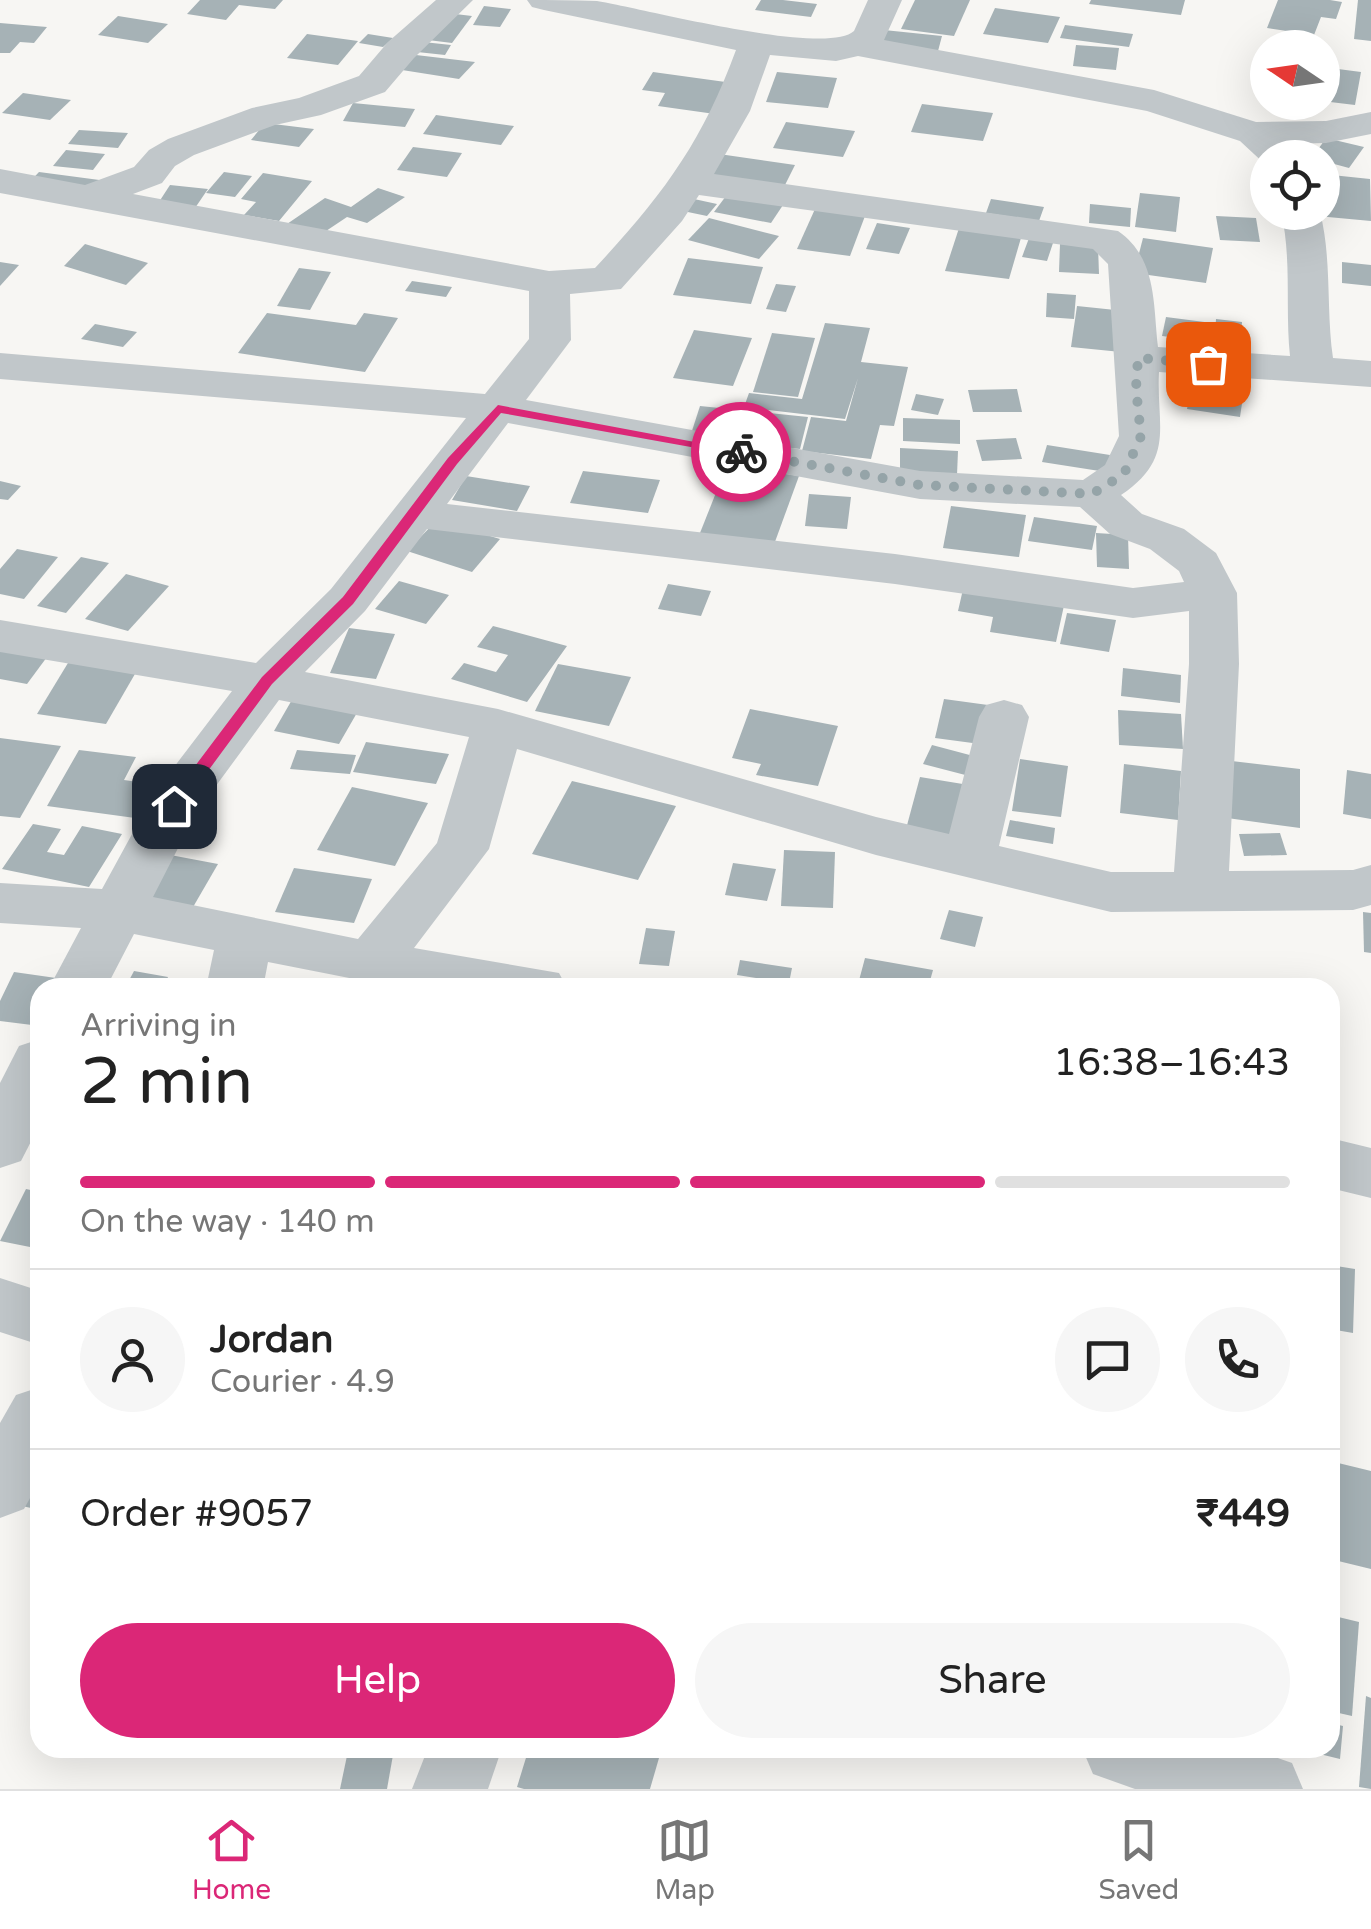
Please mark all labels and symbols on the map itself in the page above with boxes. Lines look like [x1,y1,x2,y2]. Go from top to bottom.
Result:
north arrow [1250,30,1340,120]
pin [1166,322,1251,407]
courier [691,402,791,502]
pin [132,764,217,849]

